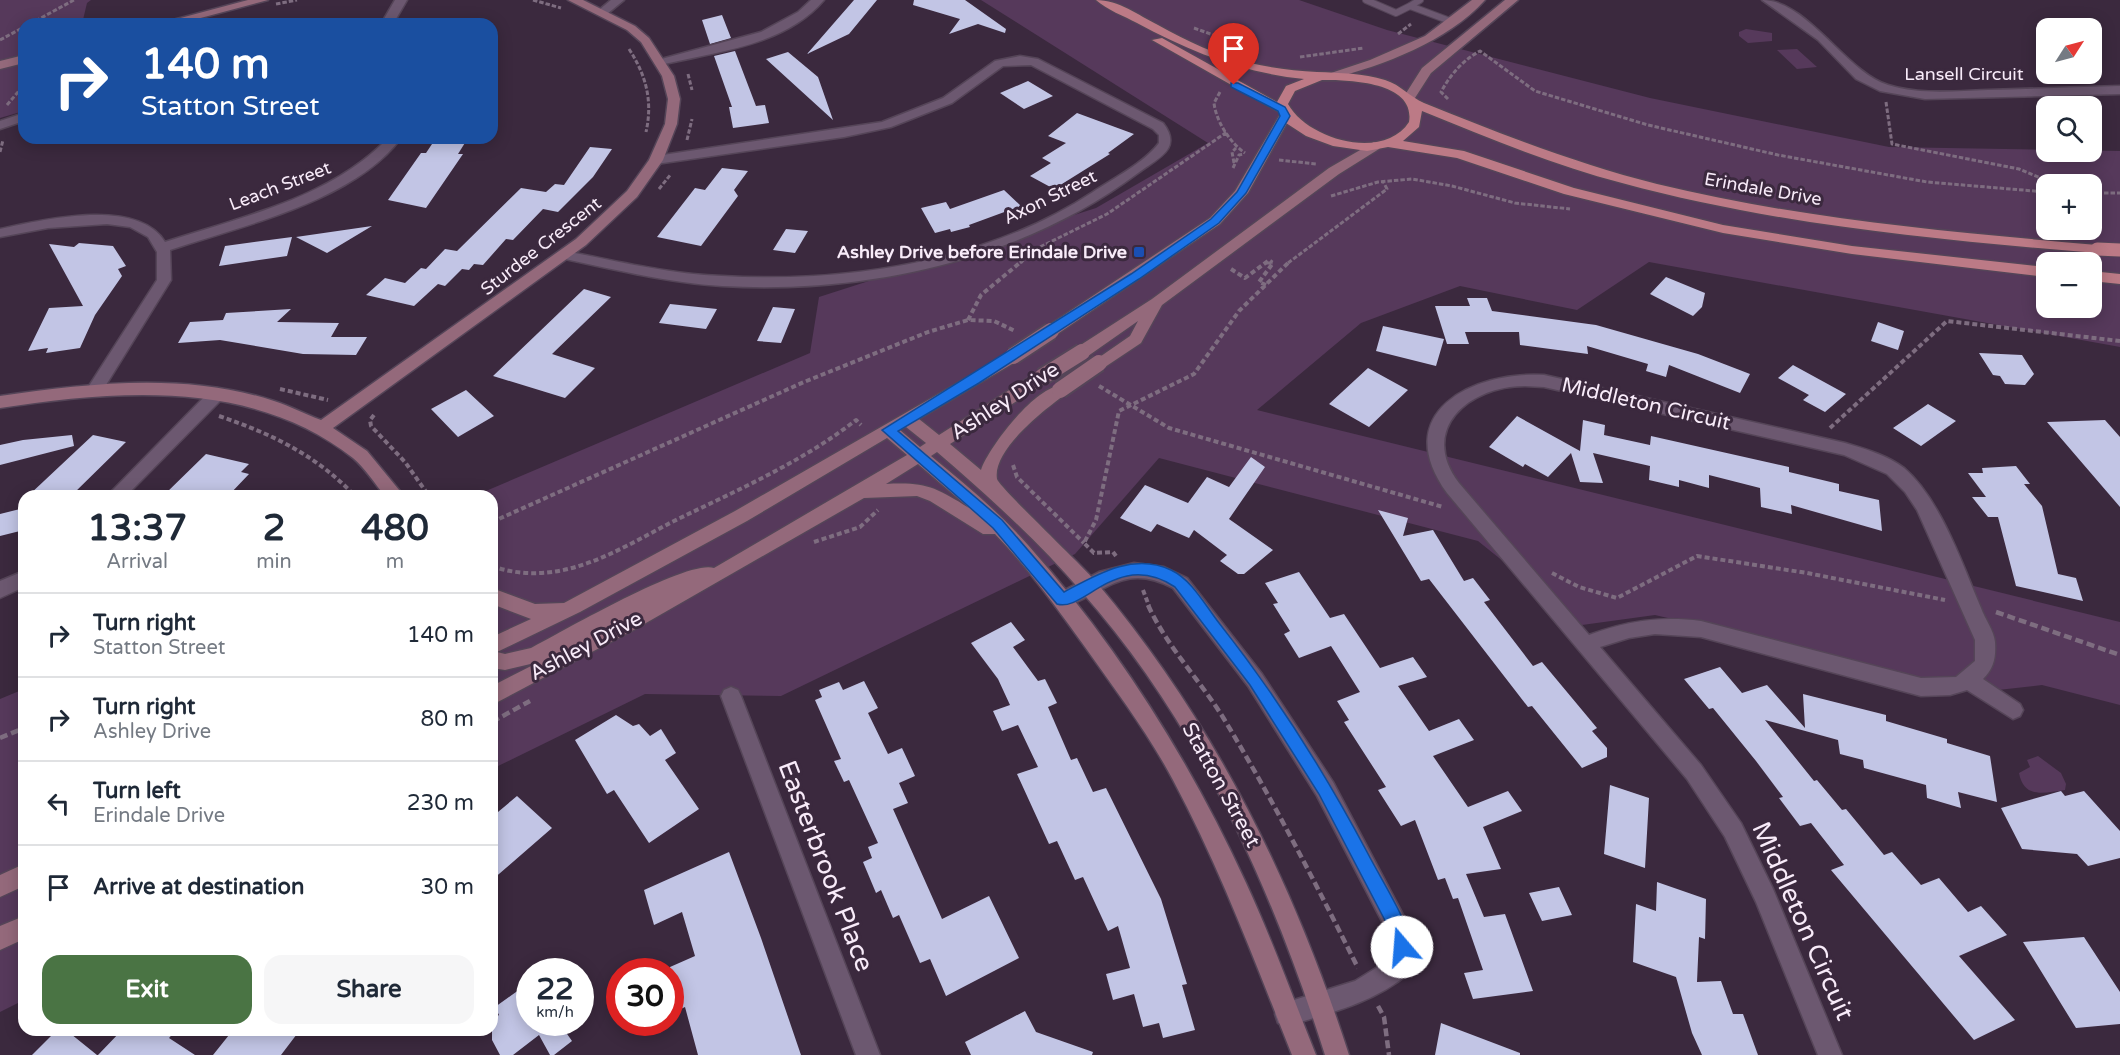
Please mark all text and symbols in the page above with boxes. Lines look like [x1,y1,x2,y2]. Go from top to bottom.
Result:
north arrow [2036,18,2102,84]
map controls [2036,18,2102,318]
pin [1208,23,1259,85]
icon: arrive [1217,32,1250,65]
text: 140 m [141,39,270,90]
icon: right [42,42,120,120]
street label: Lansell Circuit [1904,63,2024,85]
text: Statton Street [141,90,320,123]
button: search [2036,96,2102,162]
street label: Leach Street [226,156,334,216]
street label: Axon Street [1000,165,1100,229]
street label: Erindale Drive [1703,168,1823,210]
button: + [2036,174,2102,240]
street label: Sturdee Crescent [476,192,606,300]
place label: Ashley Drive before Erindale Drive [837,241,1127,263]
marker: Ashley Drive before Erindale Drive [1132,245,1146,259]
button: − [2036,252,2102,318]
street label: Ashley Drive [946,357,1064,445]
street label: Middleton Circuit [1559,372,1733,436]
text: 13:37 [87,507,187,550]
text: 2 [263,507,285,550]
text: 480 [361,507,429,550]
text: Arrival [106,550,168,574]
text: min [256,550,292,574]
text: m [386,550,404,574]
street label: Ashley Drive [525,606,647,686]
text: Turn right [93,610,195,636]
icon: right [42,619,75,652]
text: 140 m [407,622,474,648]
text: Statton Street [93,636,225,660]
text: Turn right [93,694,195,720]
icon: right [42,703,75,736]
text: 80 m [420,706,474,732]
street label: Statton Street [1176,718,1266,852]
text: Ashley Drive [93,720,211,744]
street label: Easterbrook Place [772,756,880,976]
text: Turn left [93,778,181,804]
icon: left [42,787,75,820]
text: 230 m [407,790,474,816]
text: Erindale Drive [93,804,225,828]
street label: Middleton Circuit [1745,817,1861,1025]
icon: arrive [42,871,75,904]
text: Arrive at destination [93,874,304,900]
text: 30 m [420,874,474,900]
position arrow [1370,915,1434,979]
button: Exit [42,955,252,1024]
button: Share [264,955,474,1024]
speed limit sign: 30 [606,958,684,1036]
text: 22 [536,971,574,1008]
text: km/h [536,1003,574,1021]

